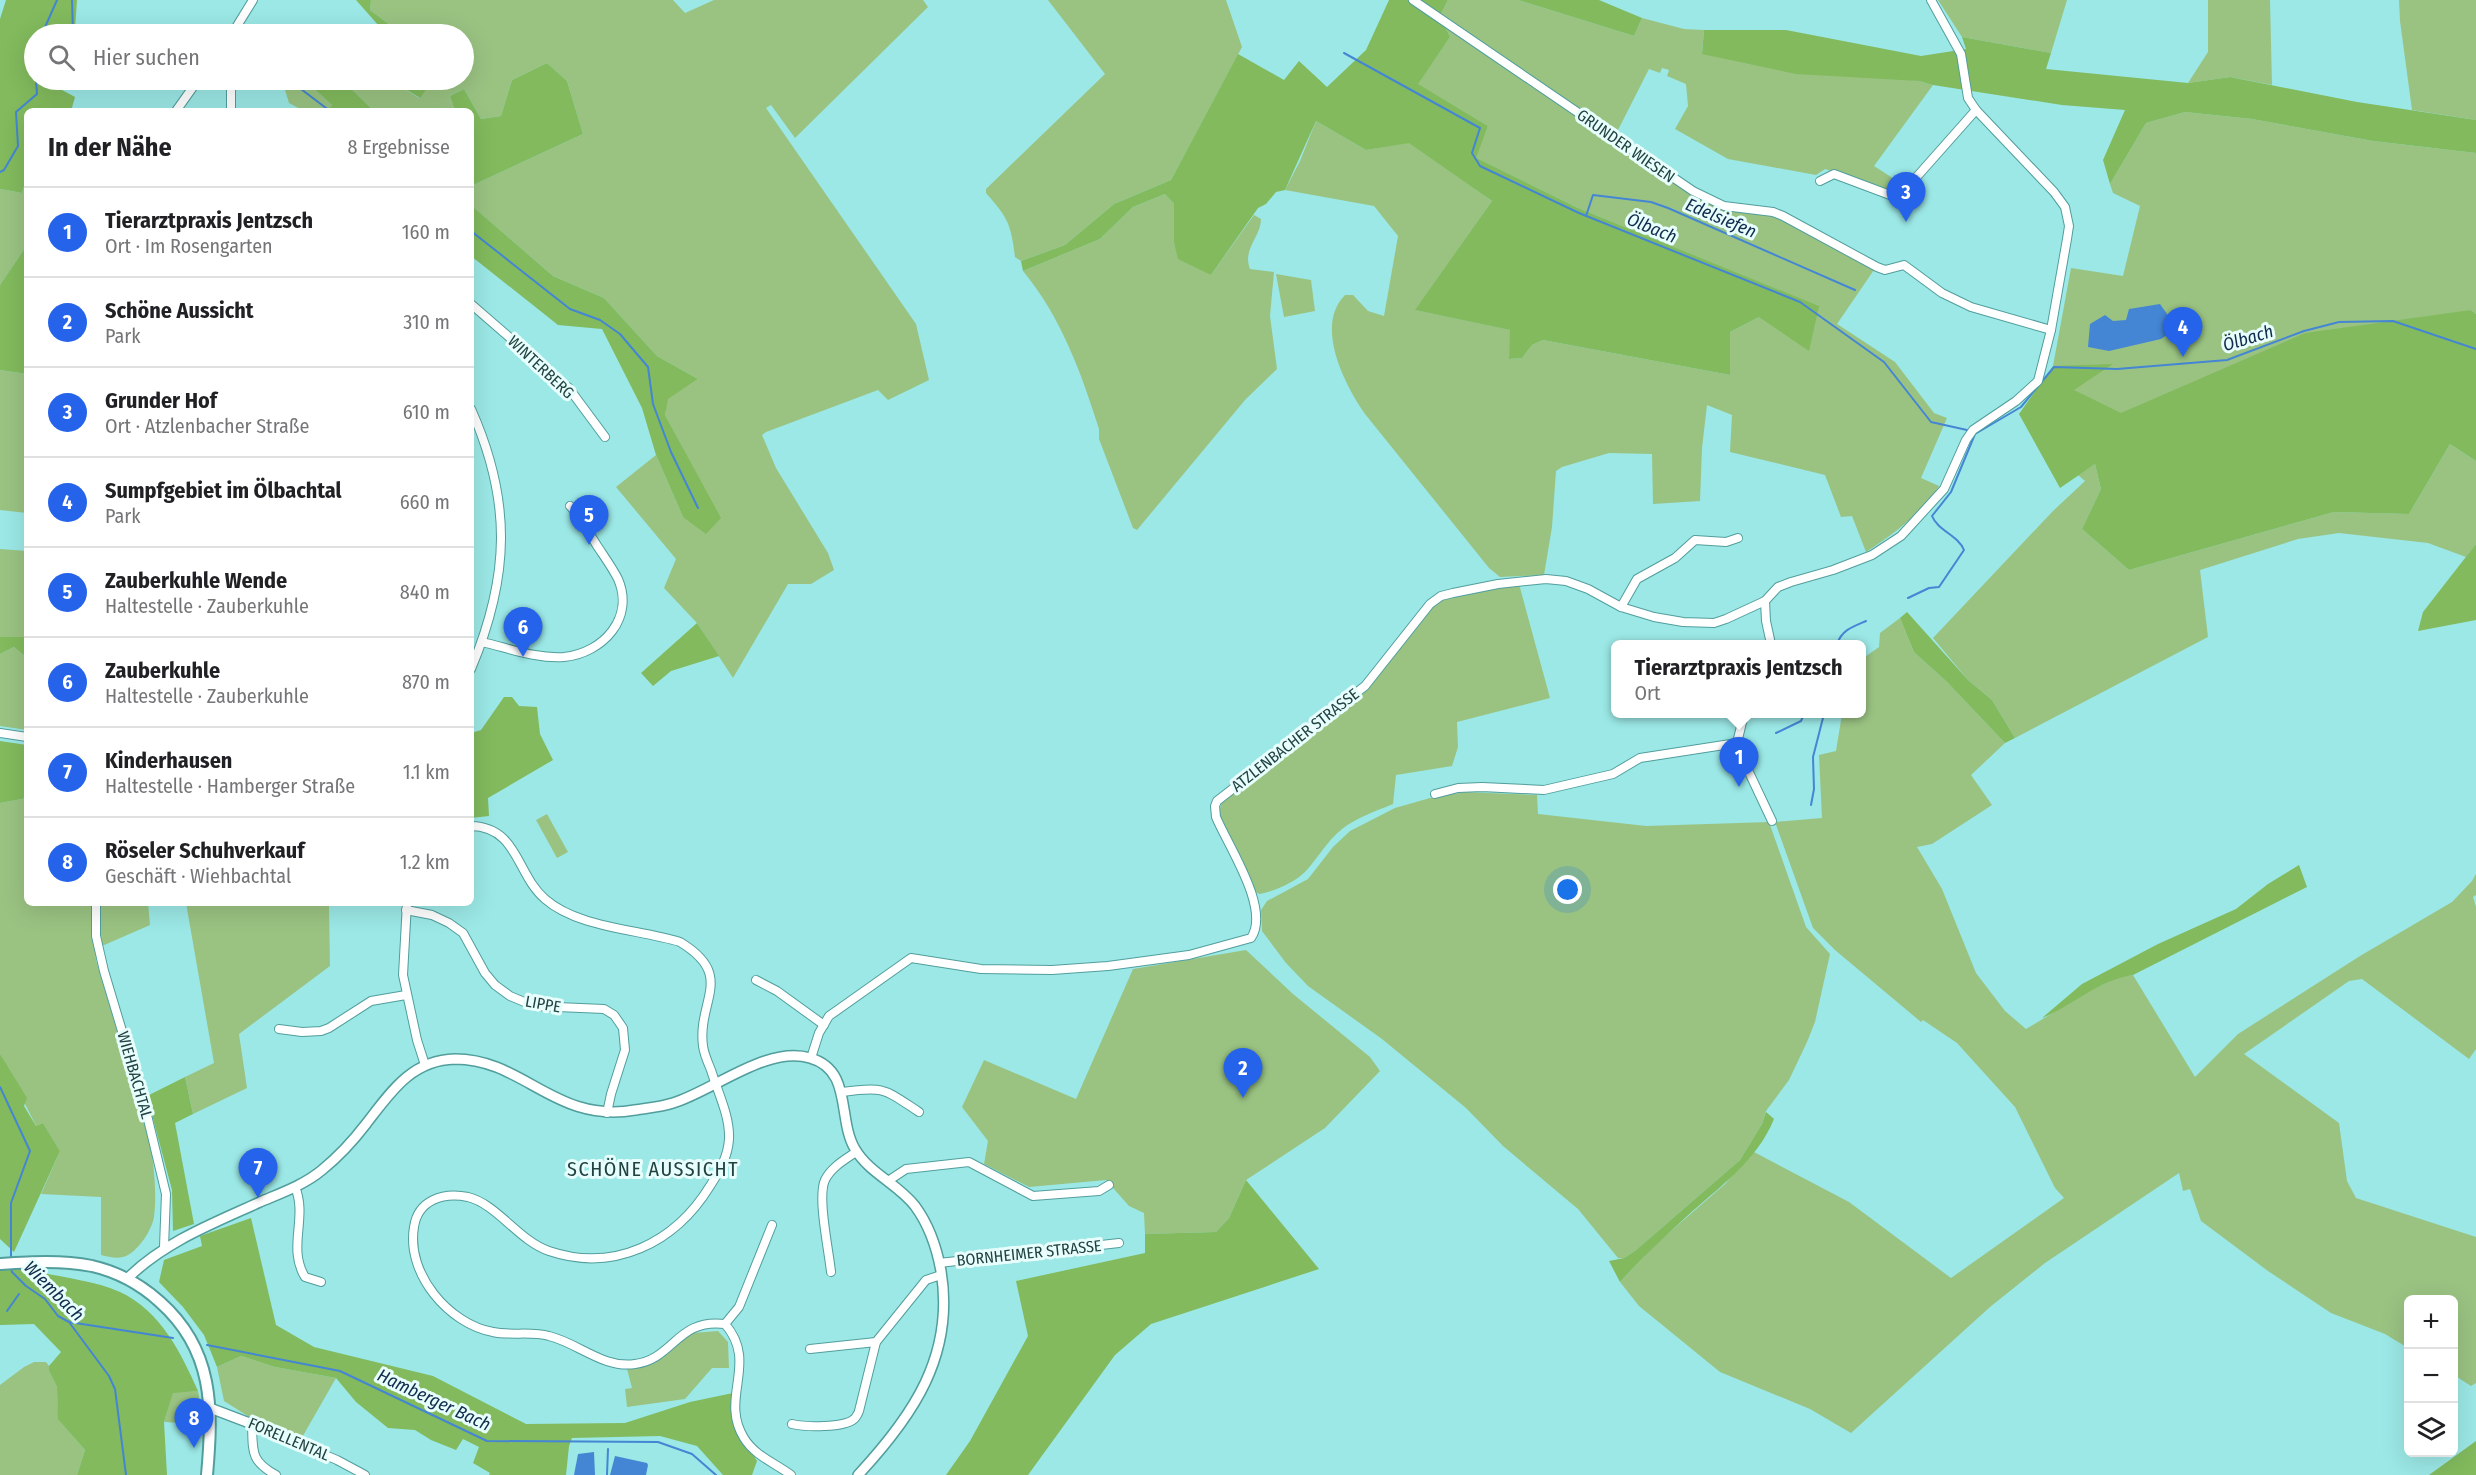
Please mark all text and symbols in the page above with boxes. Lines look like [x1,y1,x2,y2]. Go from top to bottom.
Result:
search box [24,24,474,90]
icon: search [45,41,78,74]
text: Hier suchen [93,44,200,71]
street label: GRUNDER WIESEN [1574,105,1678,187]
text: In der Nähe [48,132,172,163]
text: 8 Ergebnisse [347,135,450,159]
pin: 3 [1886,172,1926,222]
water label: Edelsiefen [1682,193,1760,243]
text: Tierarztpraxis Jentzsch [105,207,313,234]
water label: Ölbach [1624,208,1680,248]
text: 1 [63,220,72,244]
text: 160 m [402,220,450,244]
text: Ort · Im Rosengarten [105,234,273,258]
text: Schöne Aussicht [105,297,254,324]
pin: 4 [2164,308,2202,357]
text: 2 [63,310,72,334]
text: 310 m [403,310,450,334]
water label: Ölbach [2220,320,2276,356]
text: Park [105,324,141,348]
street label: WINTERBERG [504,332,578,402]
text: Grunder Hof [105,387,217,414]
text: 3 [63,400,72,424]
text: 610 m [403,400,450,424]
text: Ort · Atzlenbacher Straße [105,414,309,438]
text: Sumpfgebiet im Ölbachtal [105,477,342,504]
text: 4 [62,490,73,514]
text: 660 m [400,490,450,514]
pin: 5 [570,496,608,545]
text: Park [105,504,141,528]
text: Zauberkuhle Wende [105,567,287,594]
text: 5 [63,580,72,604]
text: 840 m [400,580,450,604]
text: Haltestelle · Zauberkuhle [105,594,309,618]
pin: 6 [504,608,542,657]
popup [1611,640,1866,718]
text: Tierarztpraxis Jentzsch [1635,654,1842,681]
text: Zauberkuhle [105,657,220,684]
text: 6 [62,670,73,694]
text: 870 m [402,670,450,694]
text: Ort [1635,681,1661,705]
text: Haltestelle · Zauberkuhle [105,684,309,708]
street label: ATZLENBACHER STRASSE [1227,684,1363,796]
pin: 1 [1720,738,1758,787]
text: Kinderhausen [105,747,232,774]
text: 7 [63,760,72,784]
text: 1.1 km [403,760,450,784]
text: Haltestelle · Hamberger Straße [105,774,355,798]
text: Röseler Schuhverkauf [105,837,304,864]
text: 8 [62,850,73,874]
text: 1.2 km [400,850,450,874]
text: Geschäft · Wiehbachtal [105,864,291,888]
your location [1553,875,1582,904]
street label: LIPPE [524,992,562,1016]
street label: WIEHBACHTAL [113,1029,157,1121]
pin: 2 [1224,1048,1262,1098]
pin: 7 [238,1148,278,1198]
district label: SCHÖNE AUSSICHT [567,1157,739,1181]
street label: BORNHEIMER STRASSE [956,1236,1102,1270]
water label: Wiembach [19,1256,89,1326]
map controls [2404,1295,2458,1457]
button: + [2404,1295,2458,1349]
button: − [2404,1349,2458,1403]
water label: Hamberger Bach [374,1364,494,1436]
pin: 8 [174,1398,214,1448]
button: layers [2404,1403,2458,1457]
street label: FORELLENTAL [245,1413,333,1465]

